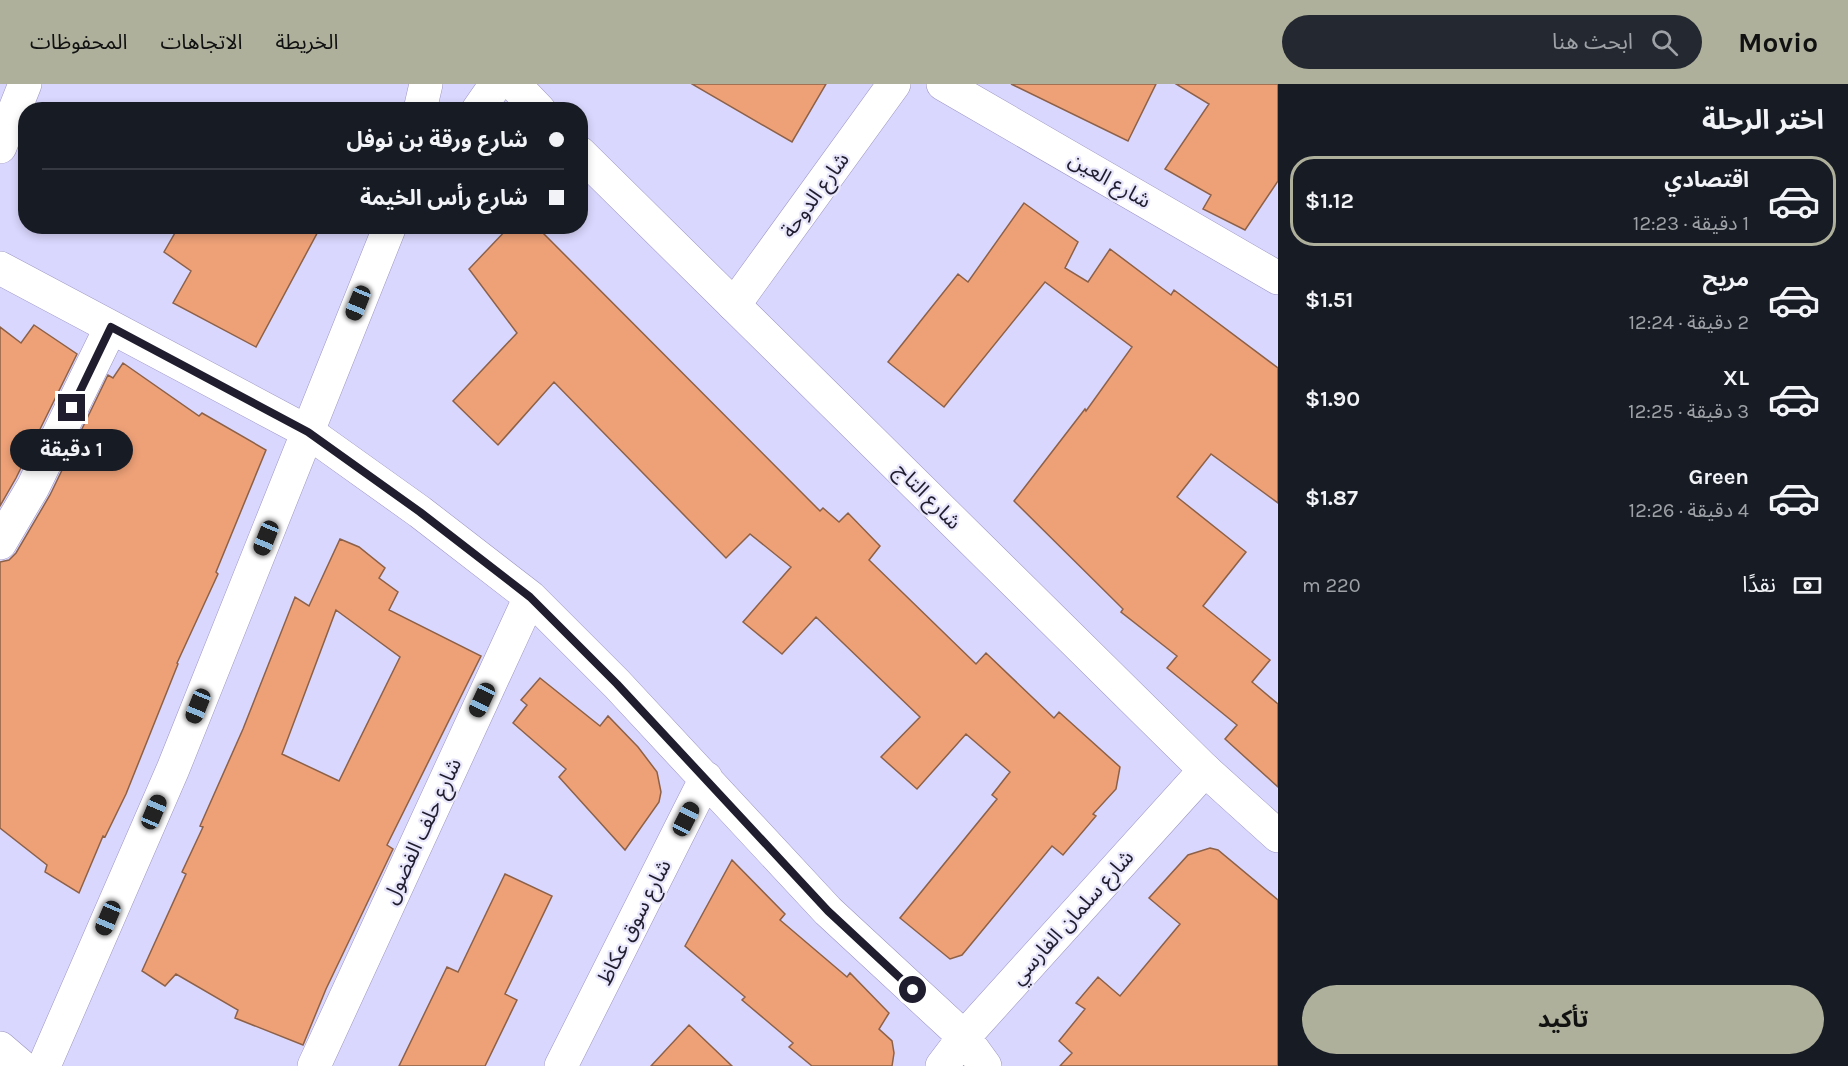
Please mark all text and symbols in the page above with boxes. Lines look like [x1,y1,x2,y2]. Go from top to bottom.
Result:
search box [1282,15,1702,69]
icon: search [1648,26,1681,59]
text: Movio [1738,26,1818,59]
text: ابحث هنا [1552,29,1633,55]
text: المحفوظات [30,30,127,54]
text: الاتجاهات [160,30,242,54]
text: الخريطة [275,30,338,54]
text: اختر الرحلة [1702,104,1824,136]
text: شارع ورقة بن نوفل [346,127,528,153]
street label: شارع العين [1063,147,1155,216]
street label: شارع الدوحة [776,148,856,244]
text: اقتصادي [1664,167,1749,193]
icon: car [1767,174,1821,228]
text: شارع رأس الخيمة [360,185,528,211]
text: $1.12 [1305,188,1354,214]
text: 1 دقيقة · 12:23 [1633,212,1749,235]
text: مريح [1703,266,1749,292]
icon: car [1767,273,1821,327]
car [343,283,373,323]
text: $1.51 [1305,287,1353,313]
text: 2 دقيقة · 12:24 [1628,311,1749,334]
text: XL [1723,365,1749,391]
icon: car [1767,372,1821,426]
text: $1.90 [1305,386,1360,412]
route end [58,394,85,421]
text: 3 دقيقة · 12:25 [1628,400,1749,423]
callout: 1 دقيقة [10,429,134,471]
text: 1 دقيقة [40,438,103,461]
street label: شارع التاج [888,458,966,536]
text: Green [1688,464,1749,490]
icon: car [1767,471,1821,525]
text: $1.87 [1305,485,1358,511]
text: 4 دقيقة · 12:26 [1629,499,1749,522]
car [251,518,281,558]
icon: cash [1791,569,1824,602]
text: نقدًا [1742,572,1776,598]
text: 220 m [1302,574,1361,597]
car [466,680,498,720]
car [183,686,213,726]
street label: شارع حلف الفضول [378,754,469,909]
car [139,792,169,832]
car [670,799,702,839]
street label: شارع سلمان الفارسي [1005,845,1141,992]
street label: شارع سوق عكاظ [592,855,679,990]
car [93,898,123,938]
route start [899,976,926,1003]
button: تأكيد [1302,985,1824,1054]

